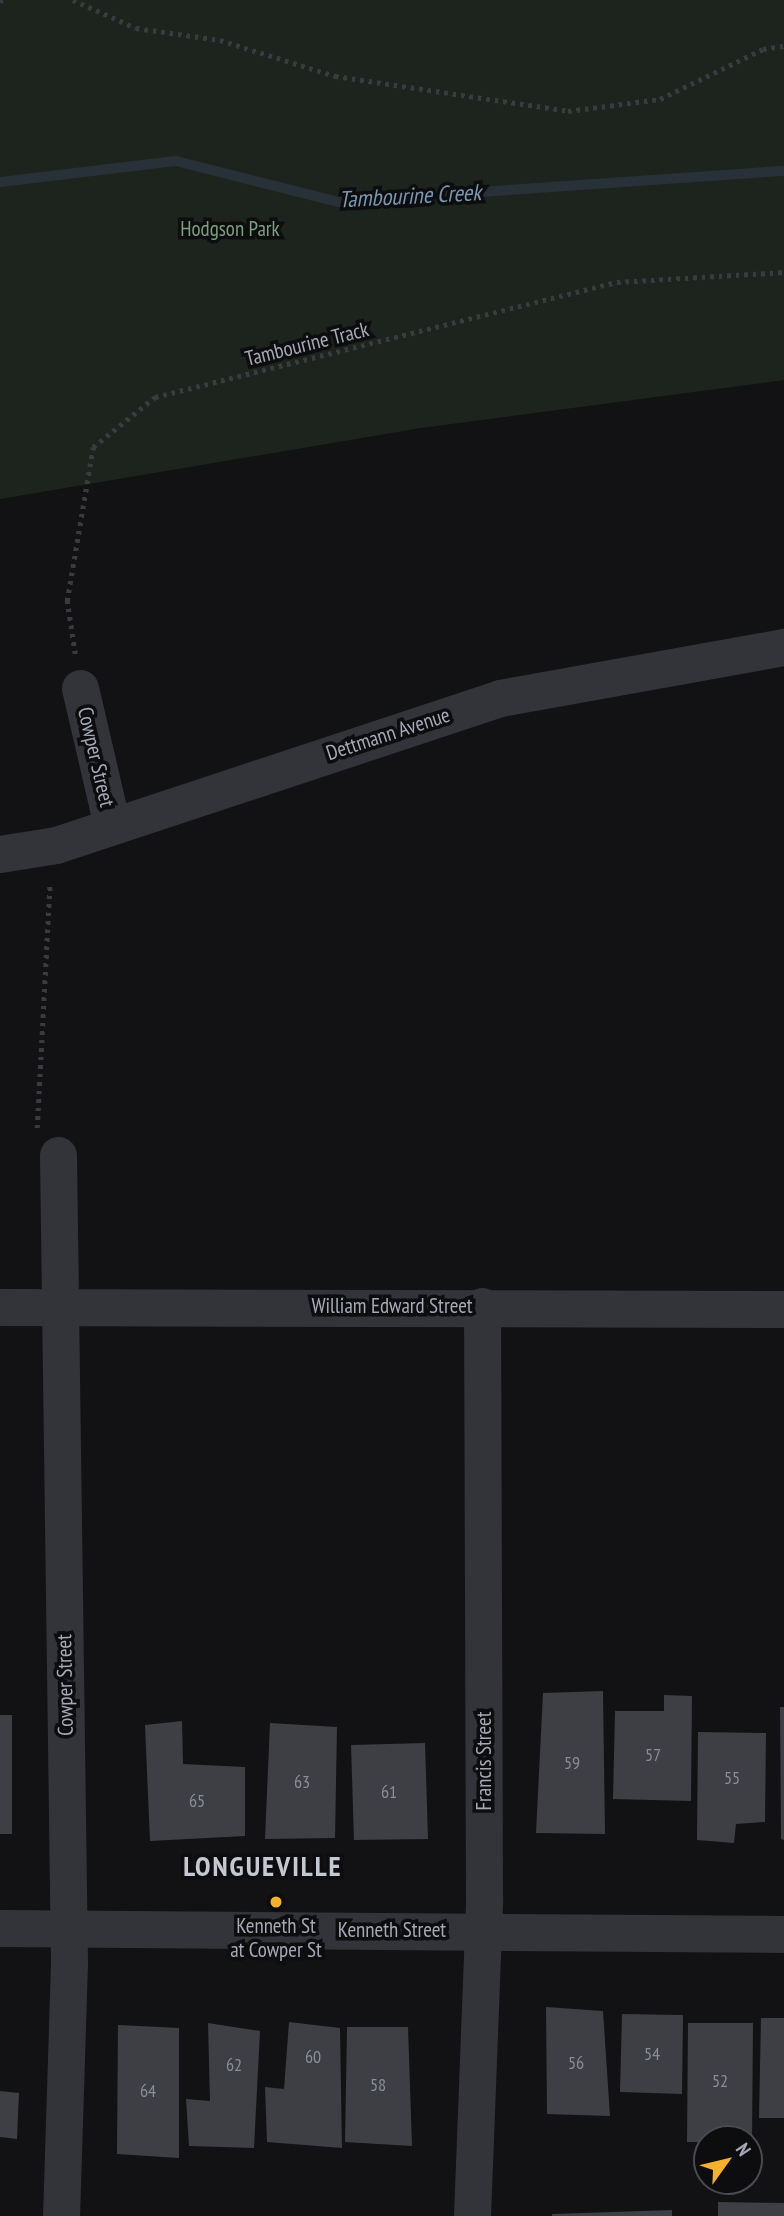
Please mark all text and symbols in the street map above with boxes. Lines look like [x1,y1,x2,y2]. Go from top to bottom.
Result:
water label: Tambourine Creek [338,178,482,214]
park label: Hodgson Park [180,216,280,242]
street label: Tambourine Track [242,316,372,372]
street label: Dettmann Avenue [323,702,453,766]
street label: Cowper Street [72,705,120,809]
street label: William Edward Street [311,1293,473,1319]
street label: Cowper Street [52,1634,78,1736]
street label: Francis Street [471,1711,497,1811]
house number: 57 [645,1744,661,1766]
house number: 59 [564,1752,580,1774]
house number: 55 [724,1767,740,1789]
house number: 63 [294,1771,310,1793]
house number: 61 [381,1781,397,1803]
house number: 65 [189,1790,205,1812]
district label: LONGUEVILLE [185,1849,341,1883]
marker: Kenneth St at Cowper St [268,1894,284,1910]
place label: Kenneth St at Cowper St [230,1913,322,1963]
street label: Kenneth Street [338,1917,446,1943]
house number: 54 [644,2043,660,2065]
house number: 60 [305,2046,321,2068]
house number: 56 [568,2052,584,2074]
house number: 62 [226,2054,242,2076]
house number: 52 [712,2070,728,2092]
house number: 58 [370,2074,386,2096]
house number: 64 [140,2080,156,2102]
north arrow [693,2125,763,2195]
text: N [731,2138,757,2160]

